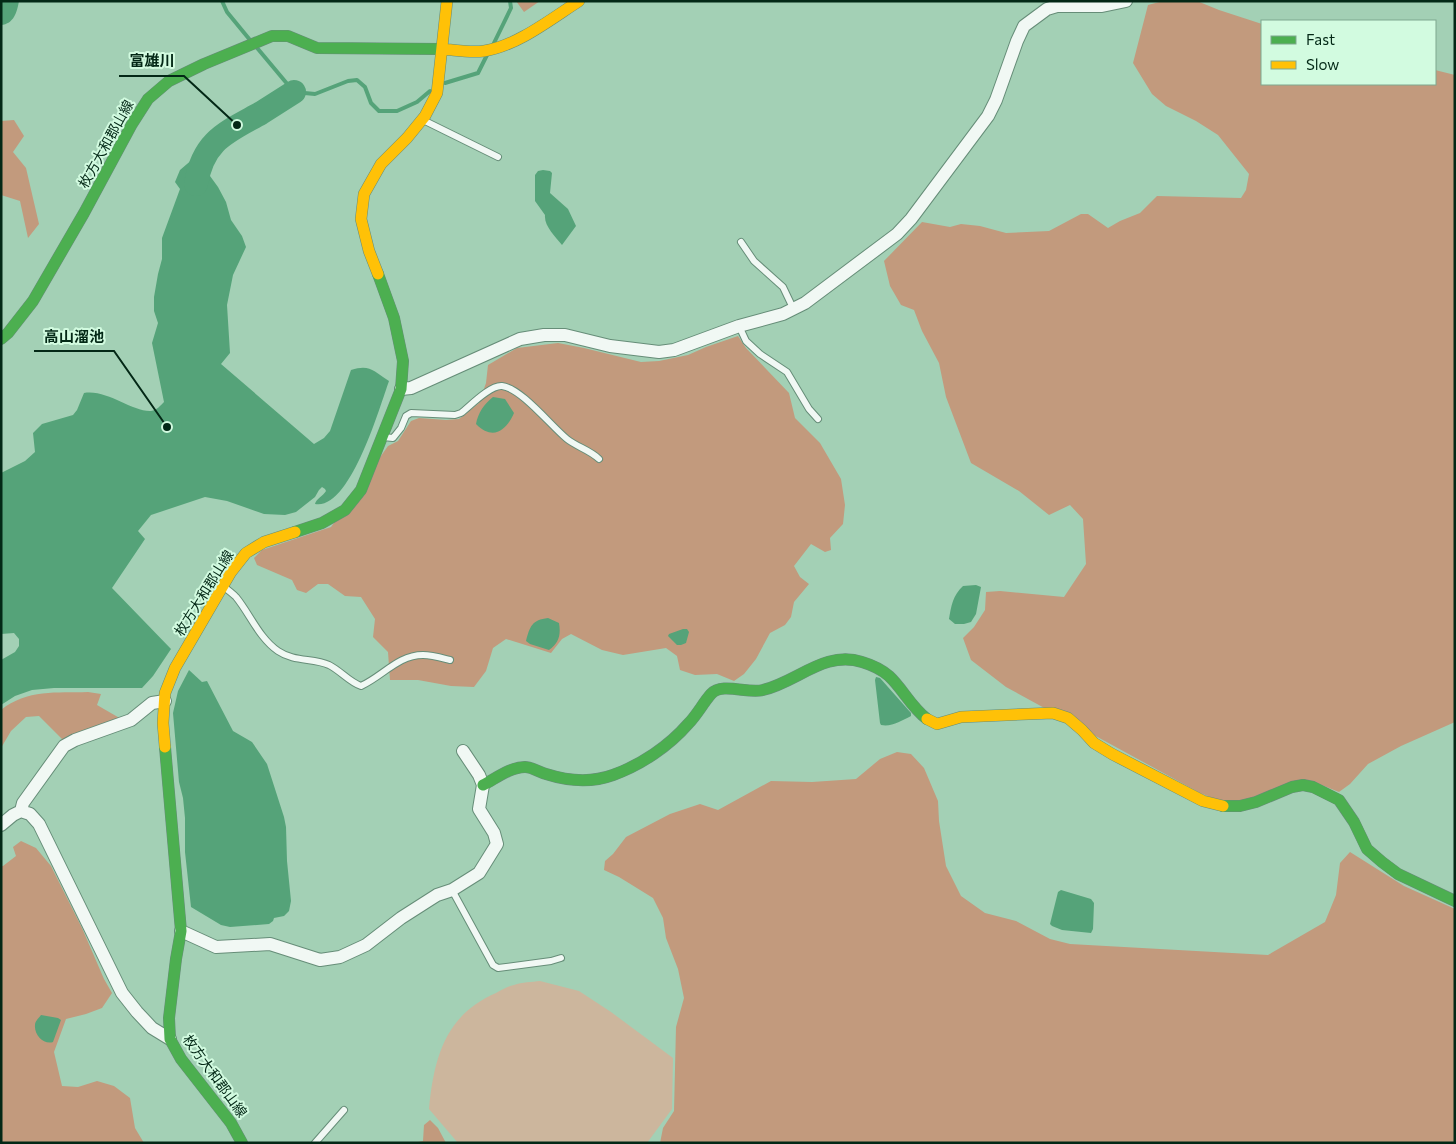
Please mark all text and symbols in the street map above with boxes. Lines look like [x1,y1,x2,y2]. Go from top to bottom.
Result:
legend [1261,20,1436,85]
text: Fast [1306,30,1335,48]
callout: 富雄川 [119,46,184,76]
text: 富雄川 [129,51,175,69]
text: Slow [1306,55,1339,73]
street label: 枚方大和郡山線 [74,97,137,191]
callout: 高山溜池 [34,321,114,351]
text: 高山溜池 [44,327,104,345]
street label: 枚方大和郡山線 [170,547,237,639]
street label: 枚方大和郡山線 [180,1031,251,1120]

